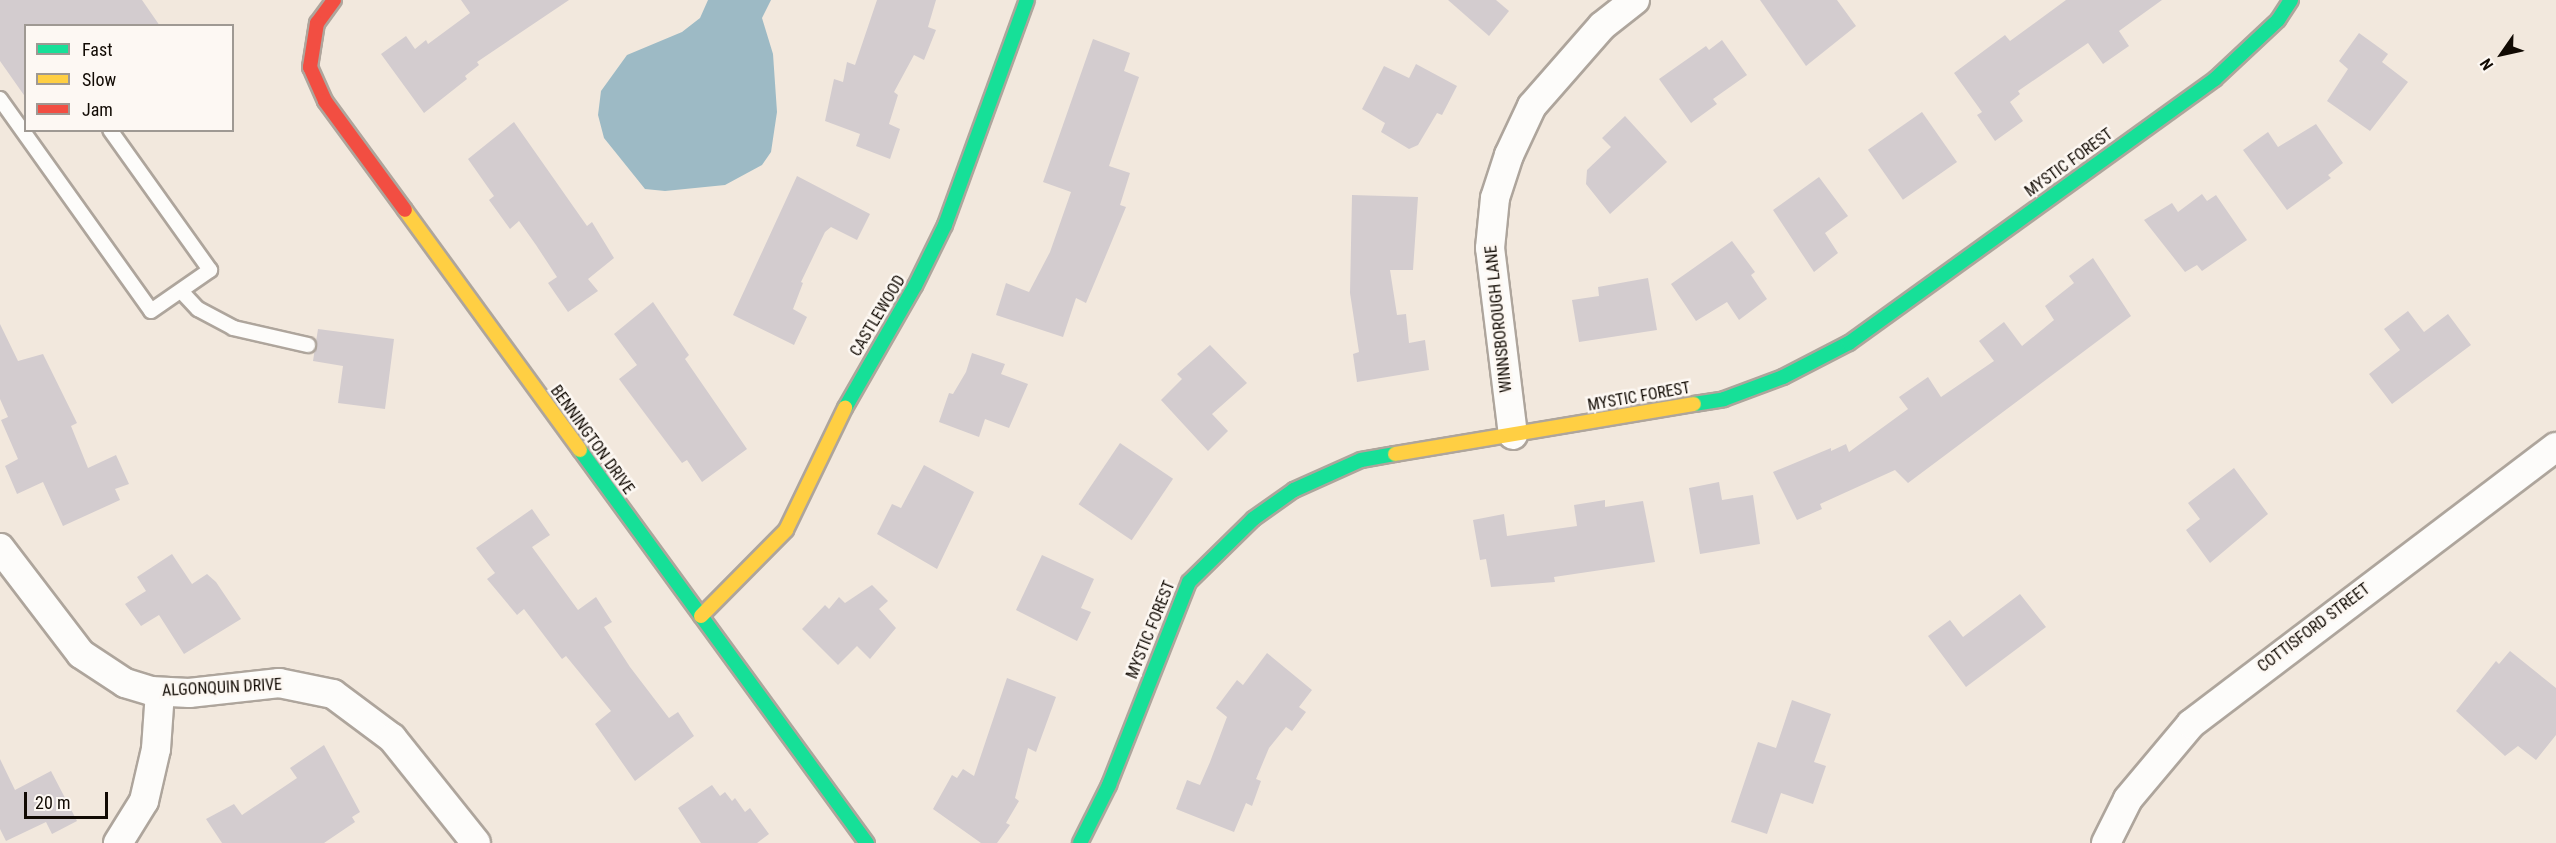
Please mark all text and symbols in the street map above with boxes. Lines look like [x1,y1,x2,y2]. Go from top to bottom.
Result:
legend [24,24,234,132]
north arrow [2472,24,2532,84]
text: Fast [82,39,113,60]
text: N [2476,55,2497,74]
text: Slow [82,69,116,90]
text: Jam [82,99,113,120]
street label: MYSTIC FOREST [2021,125,2117,201]
street label: WINNSBOROUGH LANE [1482,245,1516,393]
street label: CASTLEWOOD [846,272,910,360]
street label: MYSTIC FOREST [1586,379,1692,415]
street label: BENNINGTON DRIVE [546,382,638,498]
street label: MYSTIC FOREST [1123,578,1179,682]
street label: COTTISFORD STREET [2254,580,2374,676]
street label: ALGONQUIN DRIVE [162,675,282,701]
scale bar [27,780,111,818]
text: 20 m [35,792,70,813]

